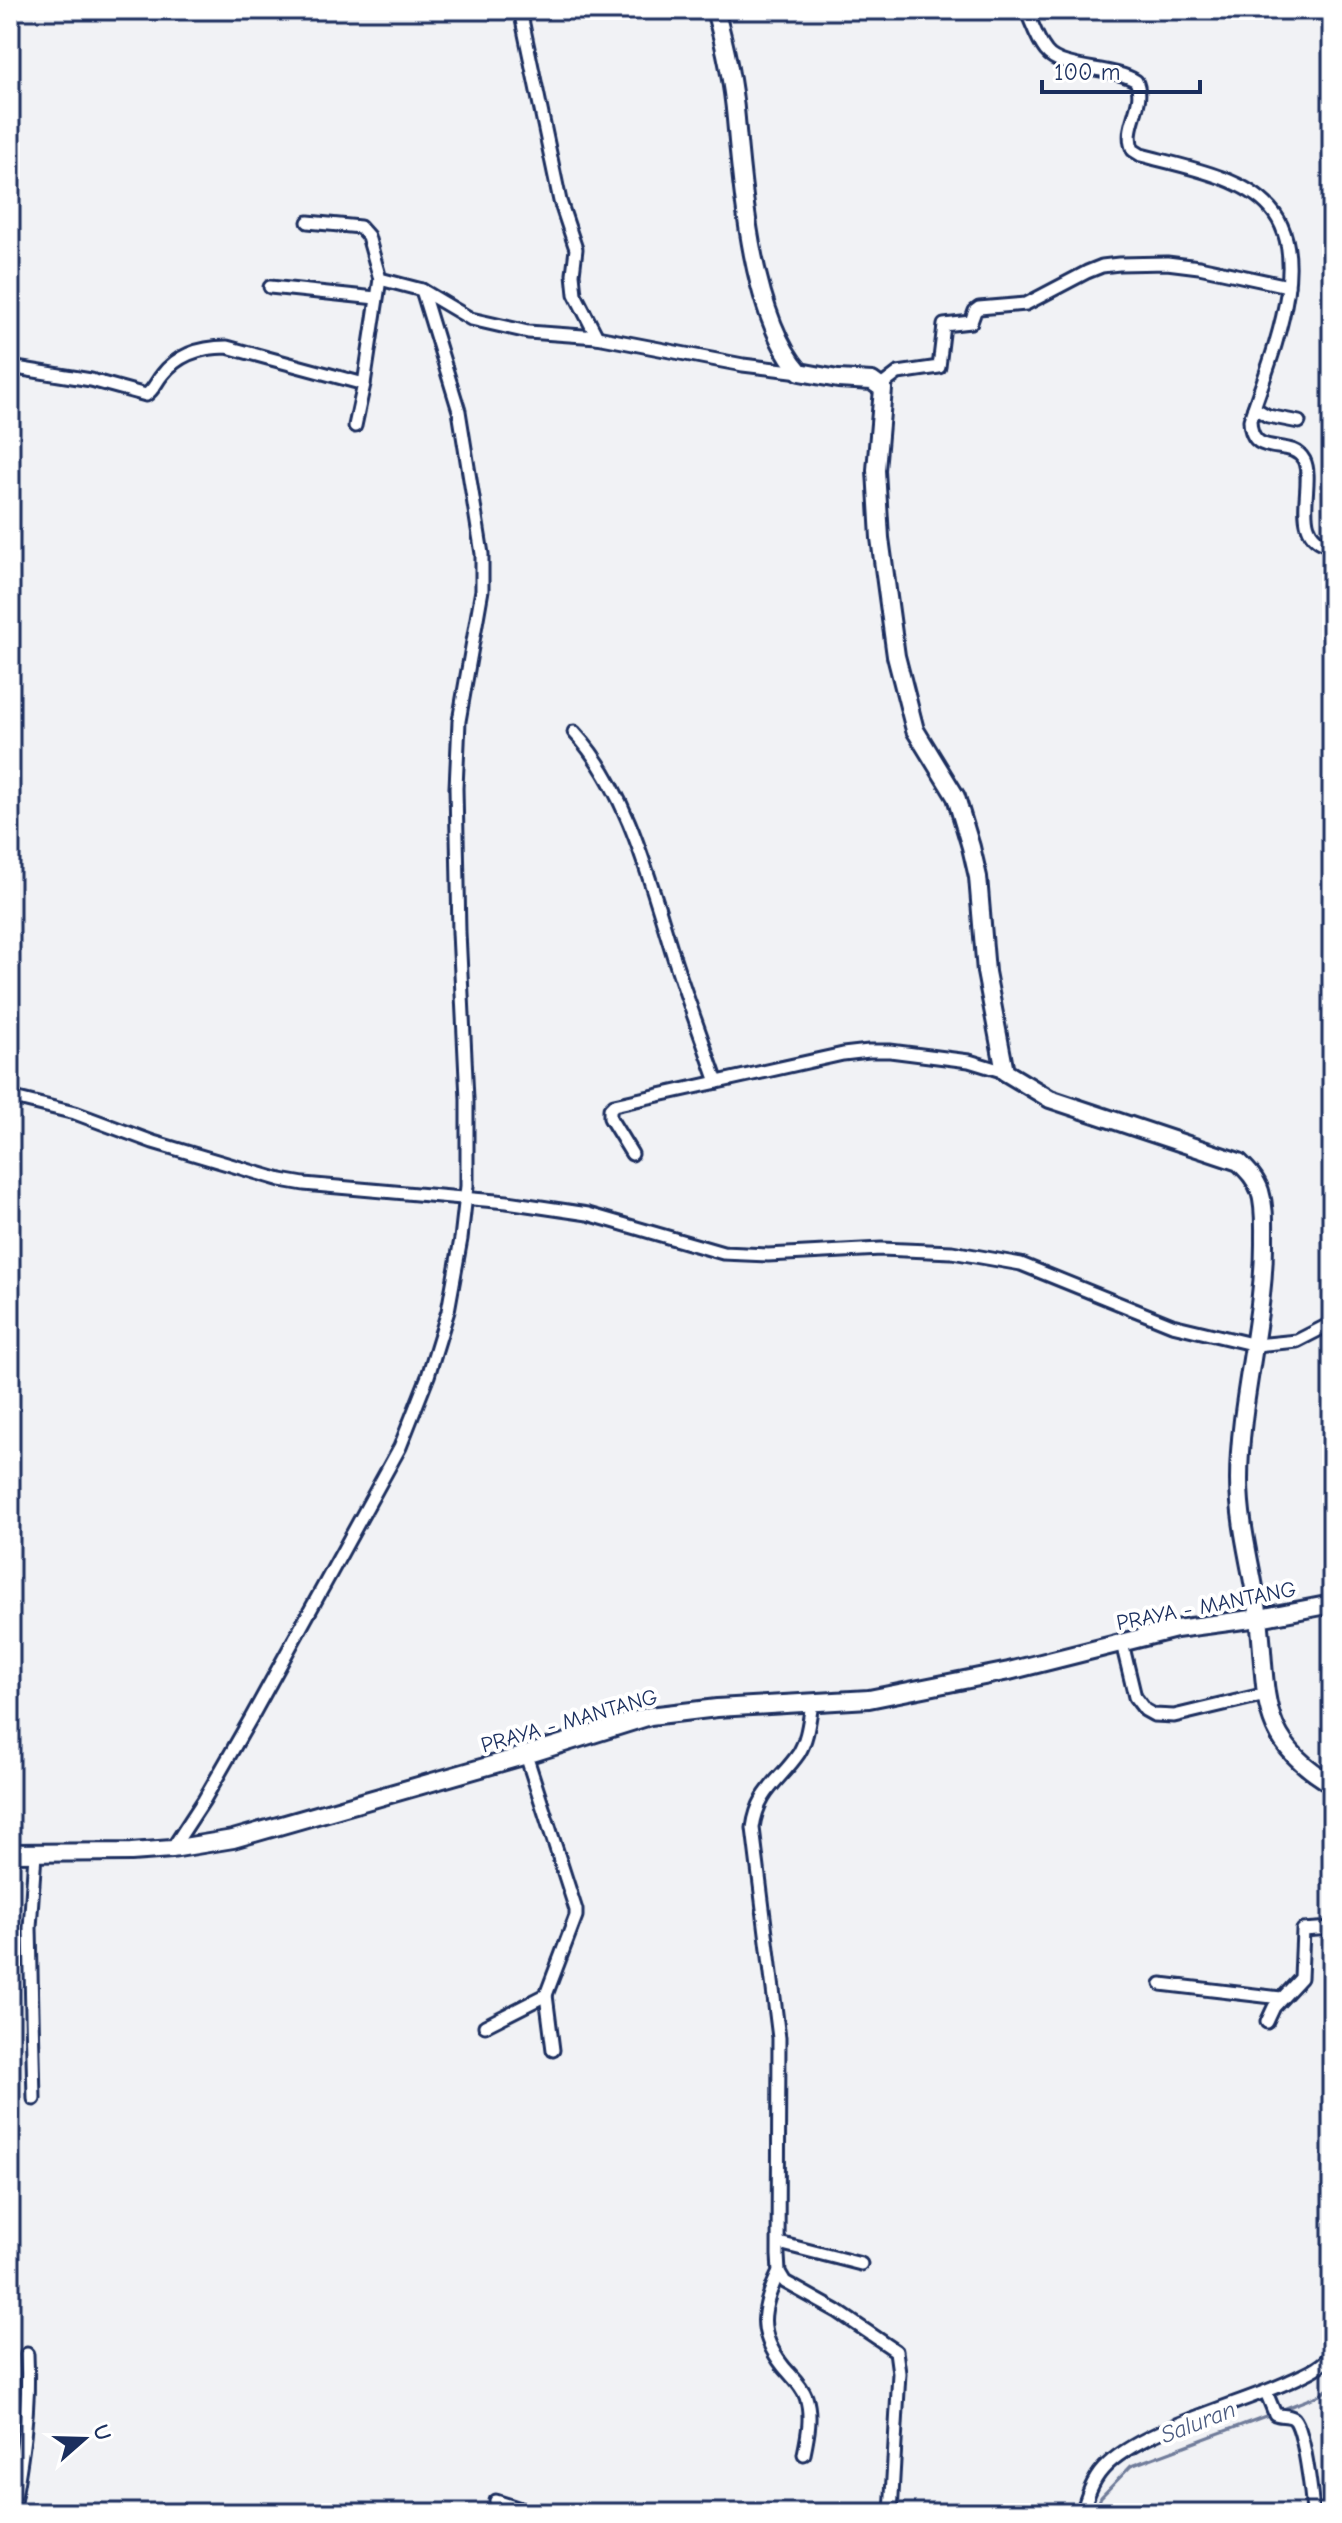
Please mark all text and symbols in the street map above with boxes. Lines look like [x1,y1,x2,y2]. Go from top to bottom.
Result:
scale bar [1042,44,1200,94]
text: 100 m [1054,58,1121,86]
street label: PRAYA - MANTANG [1114,1576,1298,1636]
street label: PRAYA - MANTANG [478,1683,661,1759]
water label: Saluran [1157,2395,1239,2449]
north arrow [44,2399,124,2479]
text: U [87,2421,117,2444]

